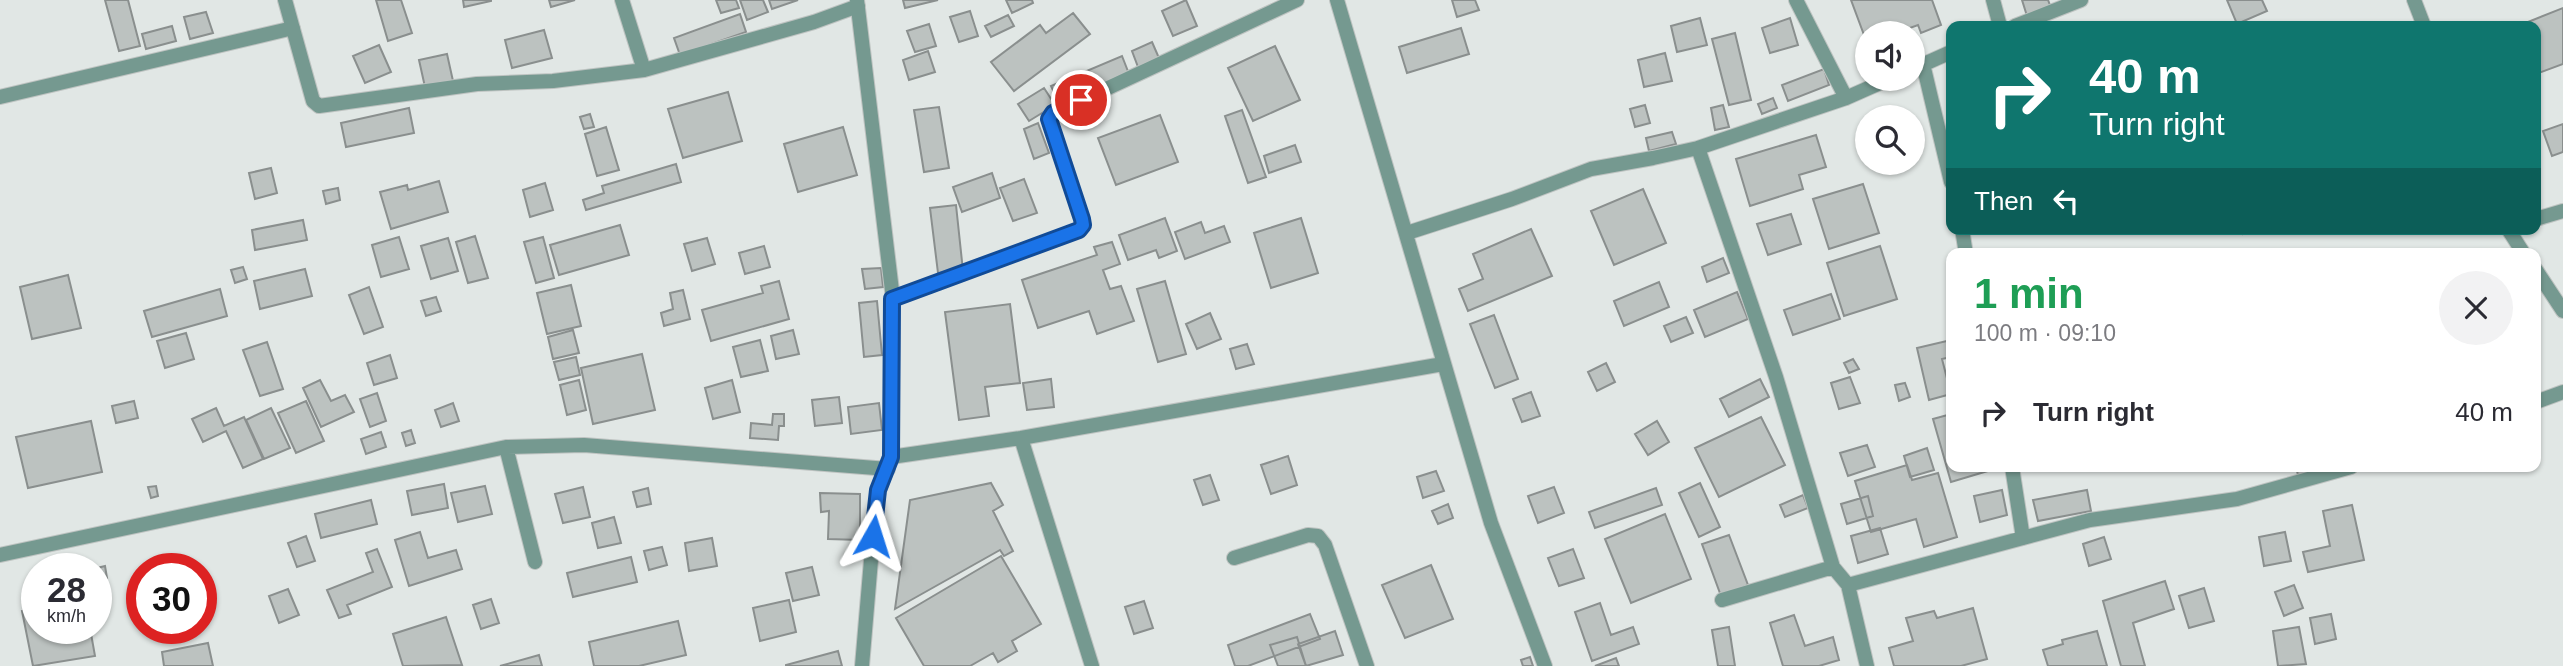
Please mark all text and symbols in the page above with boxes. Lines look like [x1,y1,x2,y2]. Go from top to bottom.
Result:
map controls [1855,21,1925,175]
button: sound [1855,21,1925,91]
icon: right [1974,49,2065,140]
text: 40 m [2089,49,2201,103]
pin [1051,70,1111,130]
icon: arrive [1062,81,1100,119]
button: search [1855,105,1925,175]
text: Turn right [2089,106,2225,142]
icon: left [2047,182,2085,220]
text: Then [1974,186,2033,216]
text: 1 min [1974,270,2084,317]
button: close [2439,271,2513,345]
text: 100 m · 09:10 [1974,320,2116,346]
icon: right [1974,394,2012,432]
text: Turn right [2033,397,2154,427]
text: 40 m [2455,397,2513,427]
position arrow [836,499,910,573]
speed limit sign: 30 [126,553,217,644]
text: 28 [47,570,86,609]
text: km/h [47,606,86,626]

